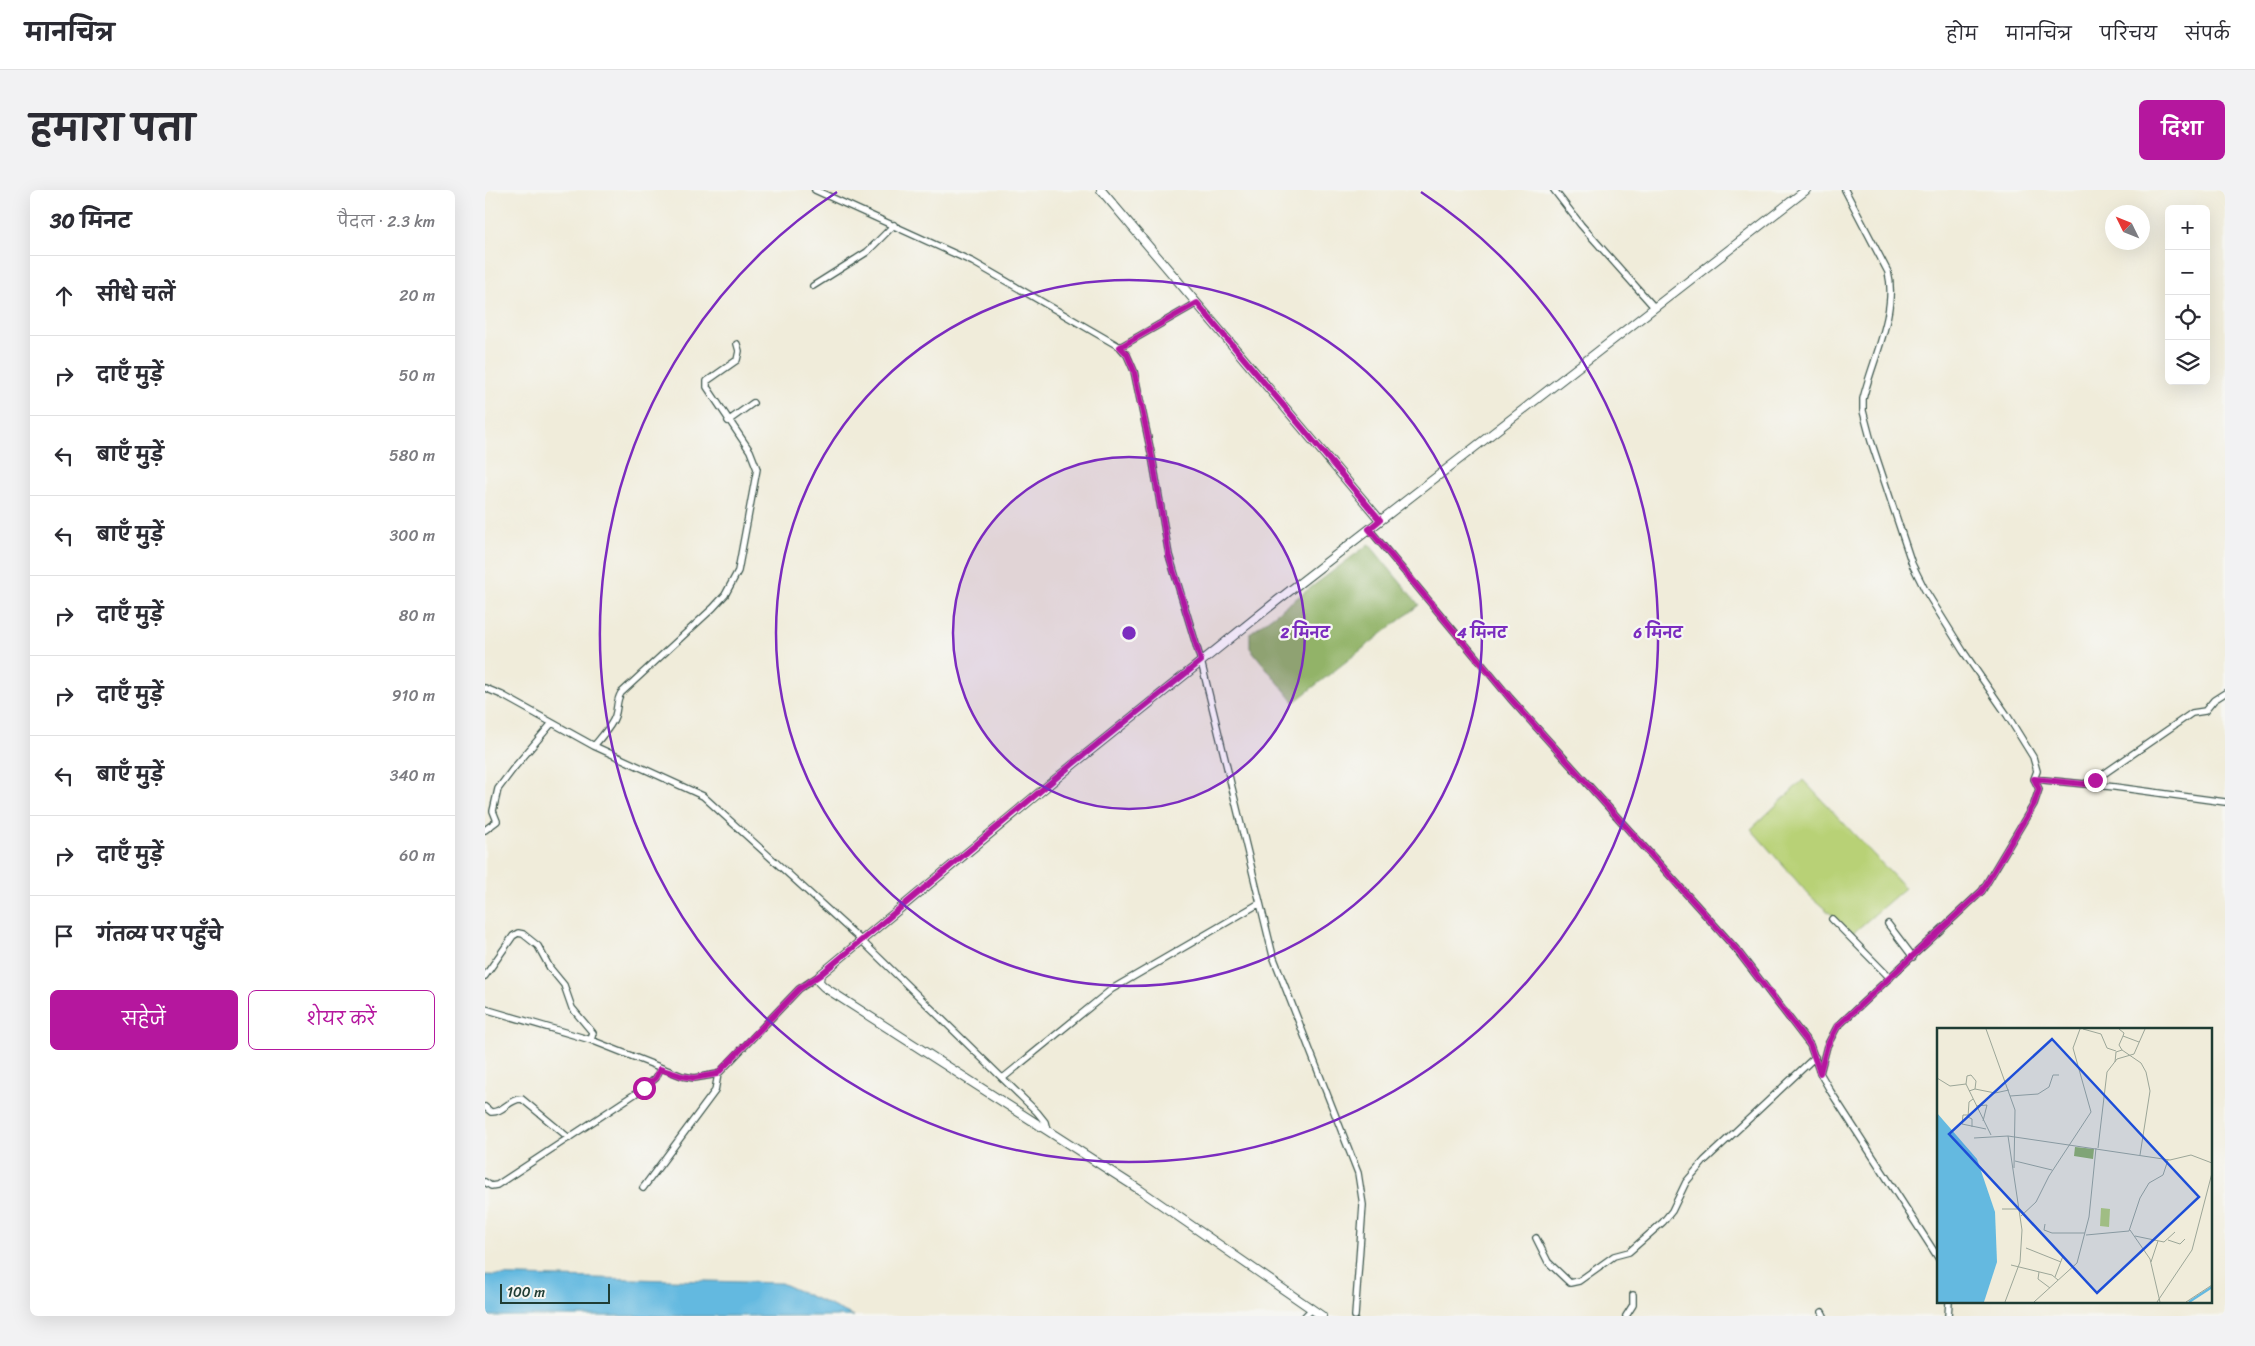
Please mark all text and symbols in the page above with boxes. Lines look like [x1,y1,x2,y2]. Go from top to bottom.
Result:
text: मानचित्र [25,12,114,54]
text: होम [1946,18,1978,50]
text: मानचित्र [2006,18,2072,50]
text: परिचय [2100,18,2157,50]
text: संपर्क [2185,18,2230,50]
text: हमारा पता [30,97,195,159]
button: दिशा [2139,100,2225,160]
text: 30 मिनट [50,202,131,240]
north arrow [2105,205,2150,250]
map controls [2165,205,2210,385]
button: + [2165,205,2210,250]
text: पैदल · 2.3 km [338,207,435,236]
button: − [2165,250,2210,295]
text: सीधे चलें [97,278,175,311]
text: 20 m [399,281,435,310]
icon: ahead [50,282,78,310]
button: locate [2165,295,2210,340]
button: layers [2165,340,2210,385]
text: दाएँ मुड़ें [97,358,163,391]
text: 50 m [399,361,435,390]
icon: right [50,362,78,390]
text: बाएँ मुड़ें [97,438,164,471]
text: 580 m [389,441,435,470]
icon: left [50,442,78,470]
text: बाएँ मुड़ें [97,518,164,551]
text: 300 m [390,521,435,550]
icon: left [50,522,78,550]
text: दाएँ मुड़ें [97,598,163,631]
text: 80 m [399,601,435,630]
icon: right [50,602,78,630]
text: 2 मिनट [1280,620,1331,646]
text: 4 मिनट [1456,620,1508,646]
text: 6 मिनट [1633,620,1684,646]
centre of rings [1120,624,1138,642]
text: दाएँ मुड़ें [97,678,163,711]
text: 910 m [392,681,435,710]
icon: right [50,682,78,710]
text: बाएँ मुड़ें [97,758,164,791]
text: 340 m [390,761,435,790]
icon: left [50,762,78,790]
route end [2084,769,2107,792]
text: दाएँ मुड़ें [97,838,163,871]
text: 60 m [399,841,435,870]
icon: right [50,842,78,870]
text: गंतव्य पर पहुँचे [97,918,222,951]
icon: arrive [50,922,78,950]
button: सहेजें [50,990,238,1050]
button: शेयर करें [248,990,435,1050]
inset map [1937,1028,2213,1304]
route start [633,1077,656,1100]
text: 100 m [507,1280,545,1305]
scale bar [500,1281,610,1304]

